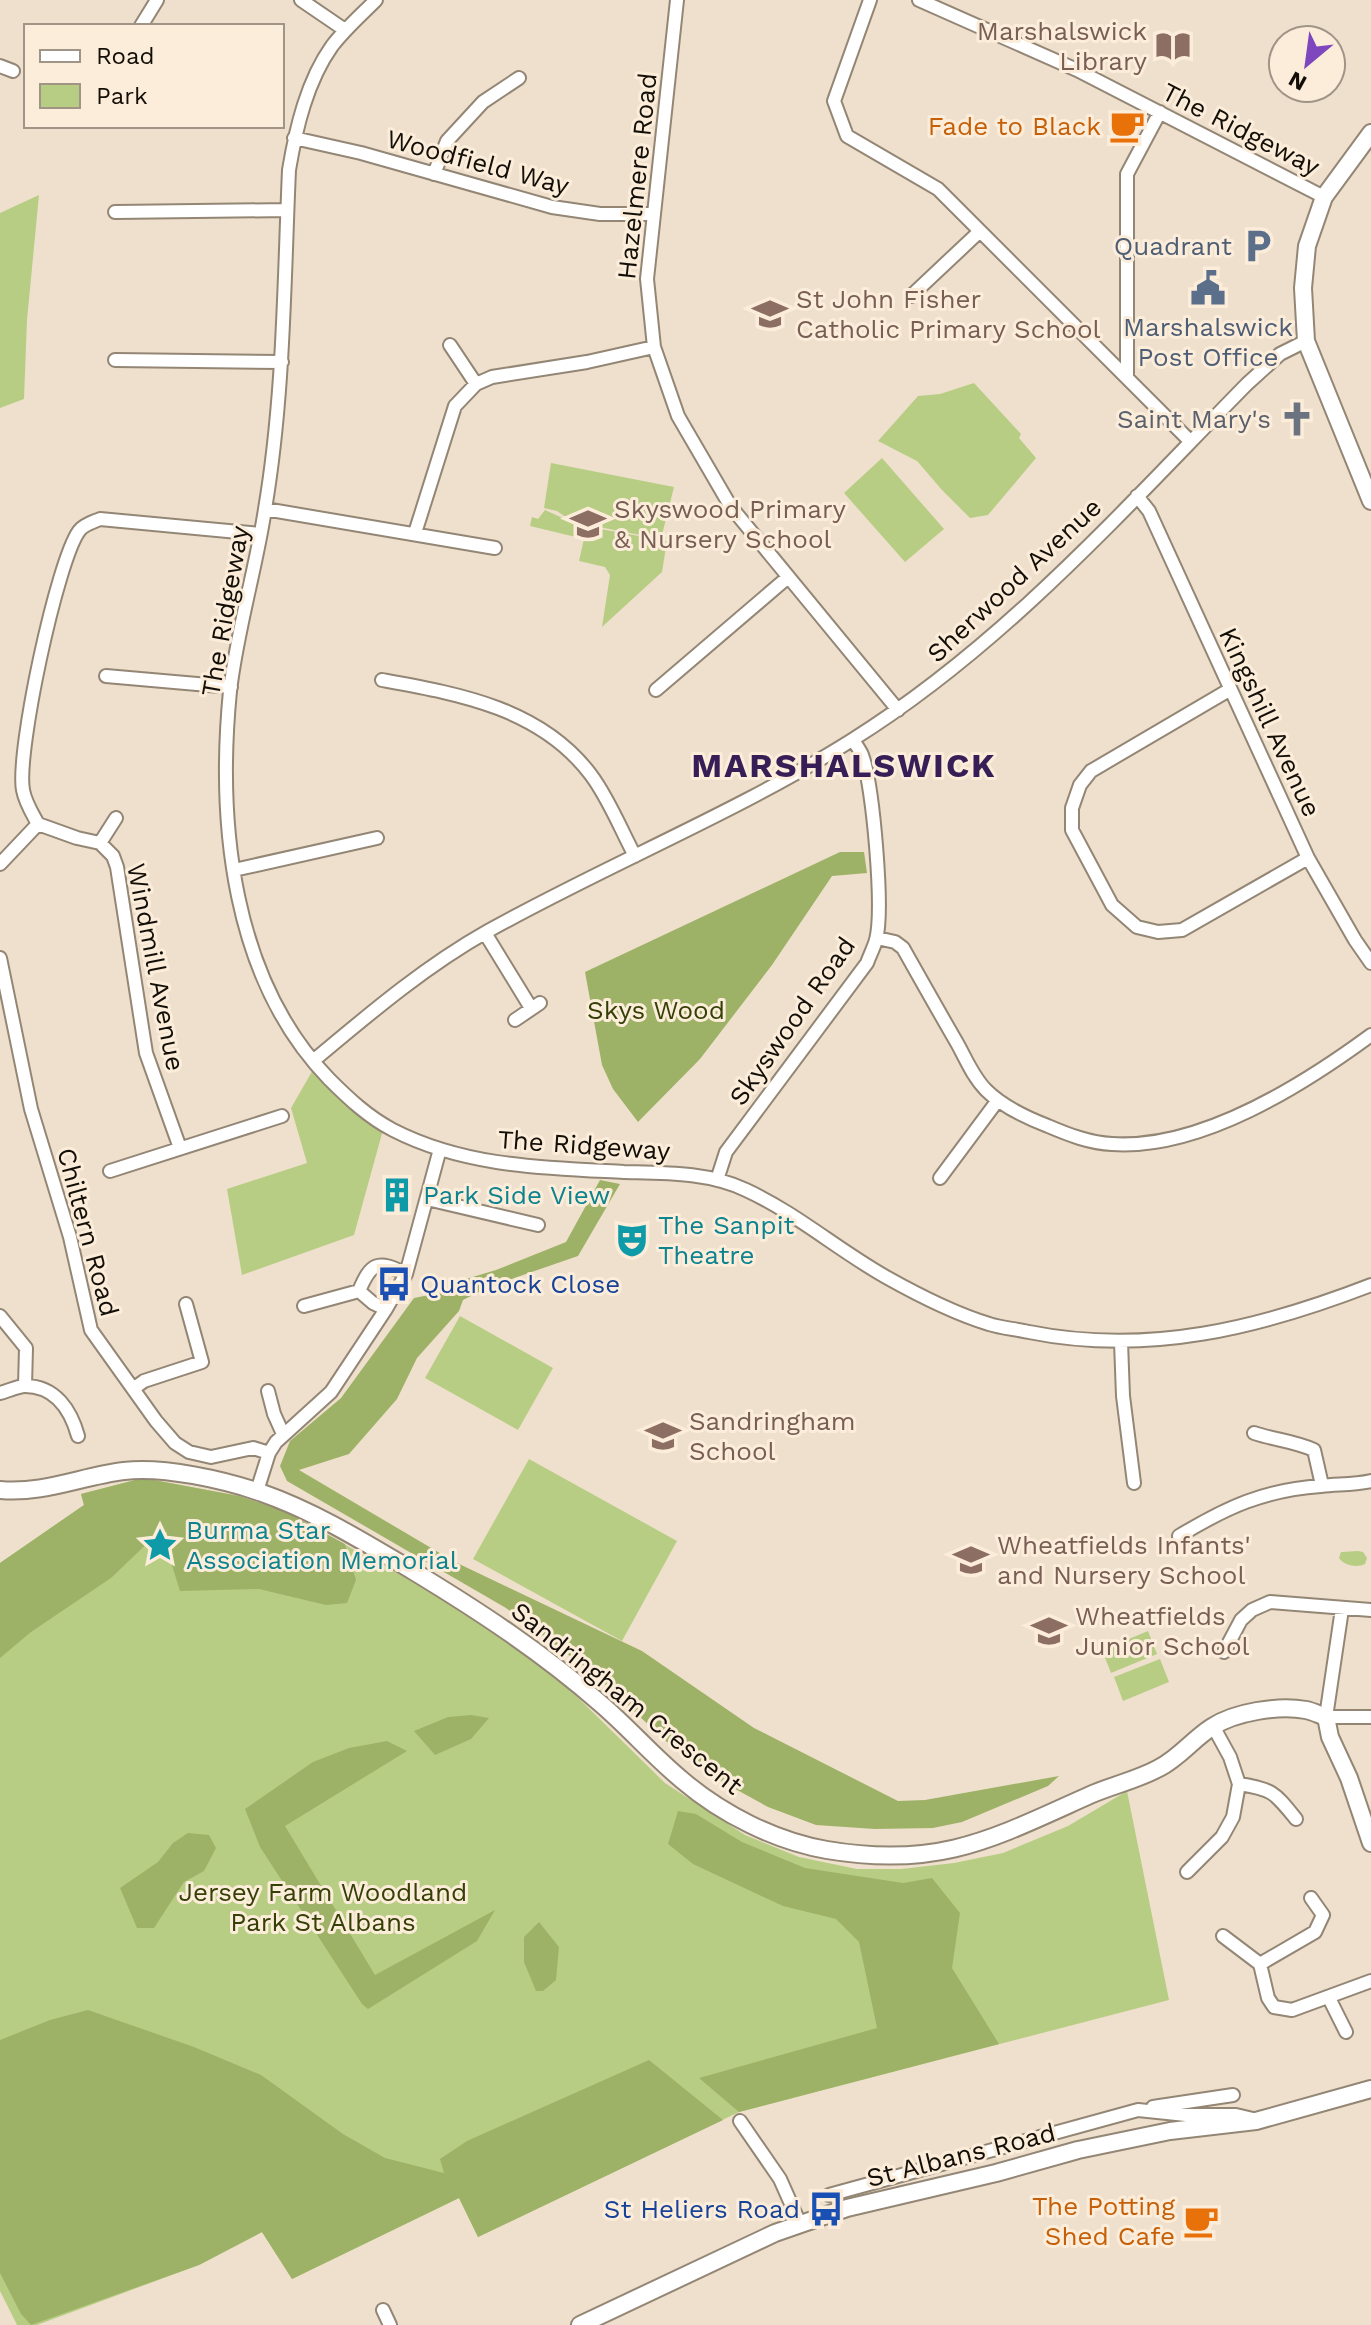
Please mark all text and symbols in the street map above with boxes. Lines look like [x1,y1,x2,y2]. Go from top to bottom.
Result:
place label: Marshalswick Library [977,16,1148,76]
legend [24,24,284,128]
north arrow [1267,24,1347,104]
library icon: Marshalswick Library [1154,27,1192,65]
text: Road [96,42,155,70]
text: N [1284,66,1311,96]
street label: Hazelmere Road [611,71,663,281]
street label: The Ridgeway [1157,76,1325,182]
text: Park [96,82,148,110]
cafe icon: Fade to Black [1108,107,1146,145]
place label: Fade to Black [928,111,1101,141]
street label: Woodfield Way [384,123,573,201]
parking icon: Quadrant [1239,227,1277,265]
place label: Quadrant [1114,231,1232,261]
public building icon: Marshalswick Post Office [1189,269,1227,307]
place label: St John Fisher Catholic Primary School [796,284,1101,344]
school or university icon: St John Fisher Catholic Primary School [751,295,789,333]
place label: Marshalswick Post Office [1123,312,1293,372]
church icon: Saint Mary's [1278,400,1316,438]
place label: Saint Mary's [1117,404,1271,434]
street label: Sherwood Avenue [921,492,1107,668]
place label: Skyswood Primary & Nursery School [614,494,847,554]
school or university icon: Skyswood Primary & Nursery School [569,505,607,543]
street label: The Ridgeway [195,523,255,699]
street label: Kingshill Avenue [1213,623,1327,821]
district label: MARSHALSWICK [691,745,997,785]
street label: Windmill Avenue [121,861,191,1073]
street label: Skyswood Road [723,931,861,1111]
park label: Skys Wood [587,995,725,1025]
street label: The Ridgeway [497,1124,672,1166]
street label: Chiltern Road [51,1144,125,1320]
building icon: Park Side View [378,1176,416,1214]
place label: Park Side View [423,1180,610,1210]
place label: The Sanpit Theatre [658,1210,795,1270]
theatre icon: The Sanpit Theatre [613,1221,651,1259]
bus stop icon: Quantock Close [375,1265,413,1303]
place label: Quantock Close [420,1269,620,1299]
place label: Sandringham School [689,1406,856,1466]
school or university icon: Sandringham School [644,1417,682,1455]
place label: Burma Star Association Memorial [186,1515,458,1575]
place icon: Burma Star Association Memorial [141,1526,179,1564]
place label: Wheatfields Infants' and Nursery School [997,1530,1251,1590]
school or university icon: Wheatfields Infants' and Nursery School [952,1541,990,1579]
street label: Sandringham Crescent [505,1596,749,1801]
place label: Wheatfields Junior School [1075,1601,1250,1661]
school or university icon: Wheatfields Junior School [1030,1612,1068,1650]
park label: Jersey Farm Woodland Park St Albans [179,1877,467,1937]
street label: St Albans Road [863,2117,1059,2193]
bus stop icon: St Heliers Road [807,2190,845,2228]
place label: The Potting Shed Cafe [1032,2191,1175,2251]
place label: St Heliers Road [604,2194,800,2224]
cafe icon: The Potting Shed Cafe [1182,2202,1220,2240]

